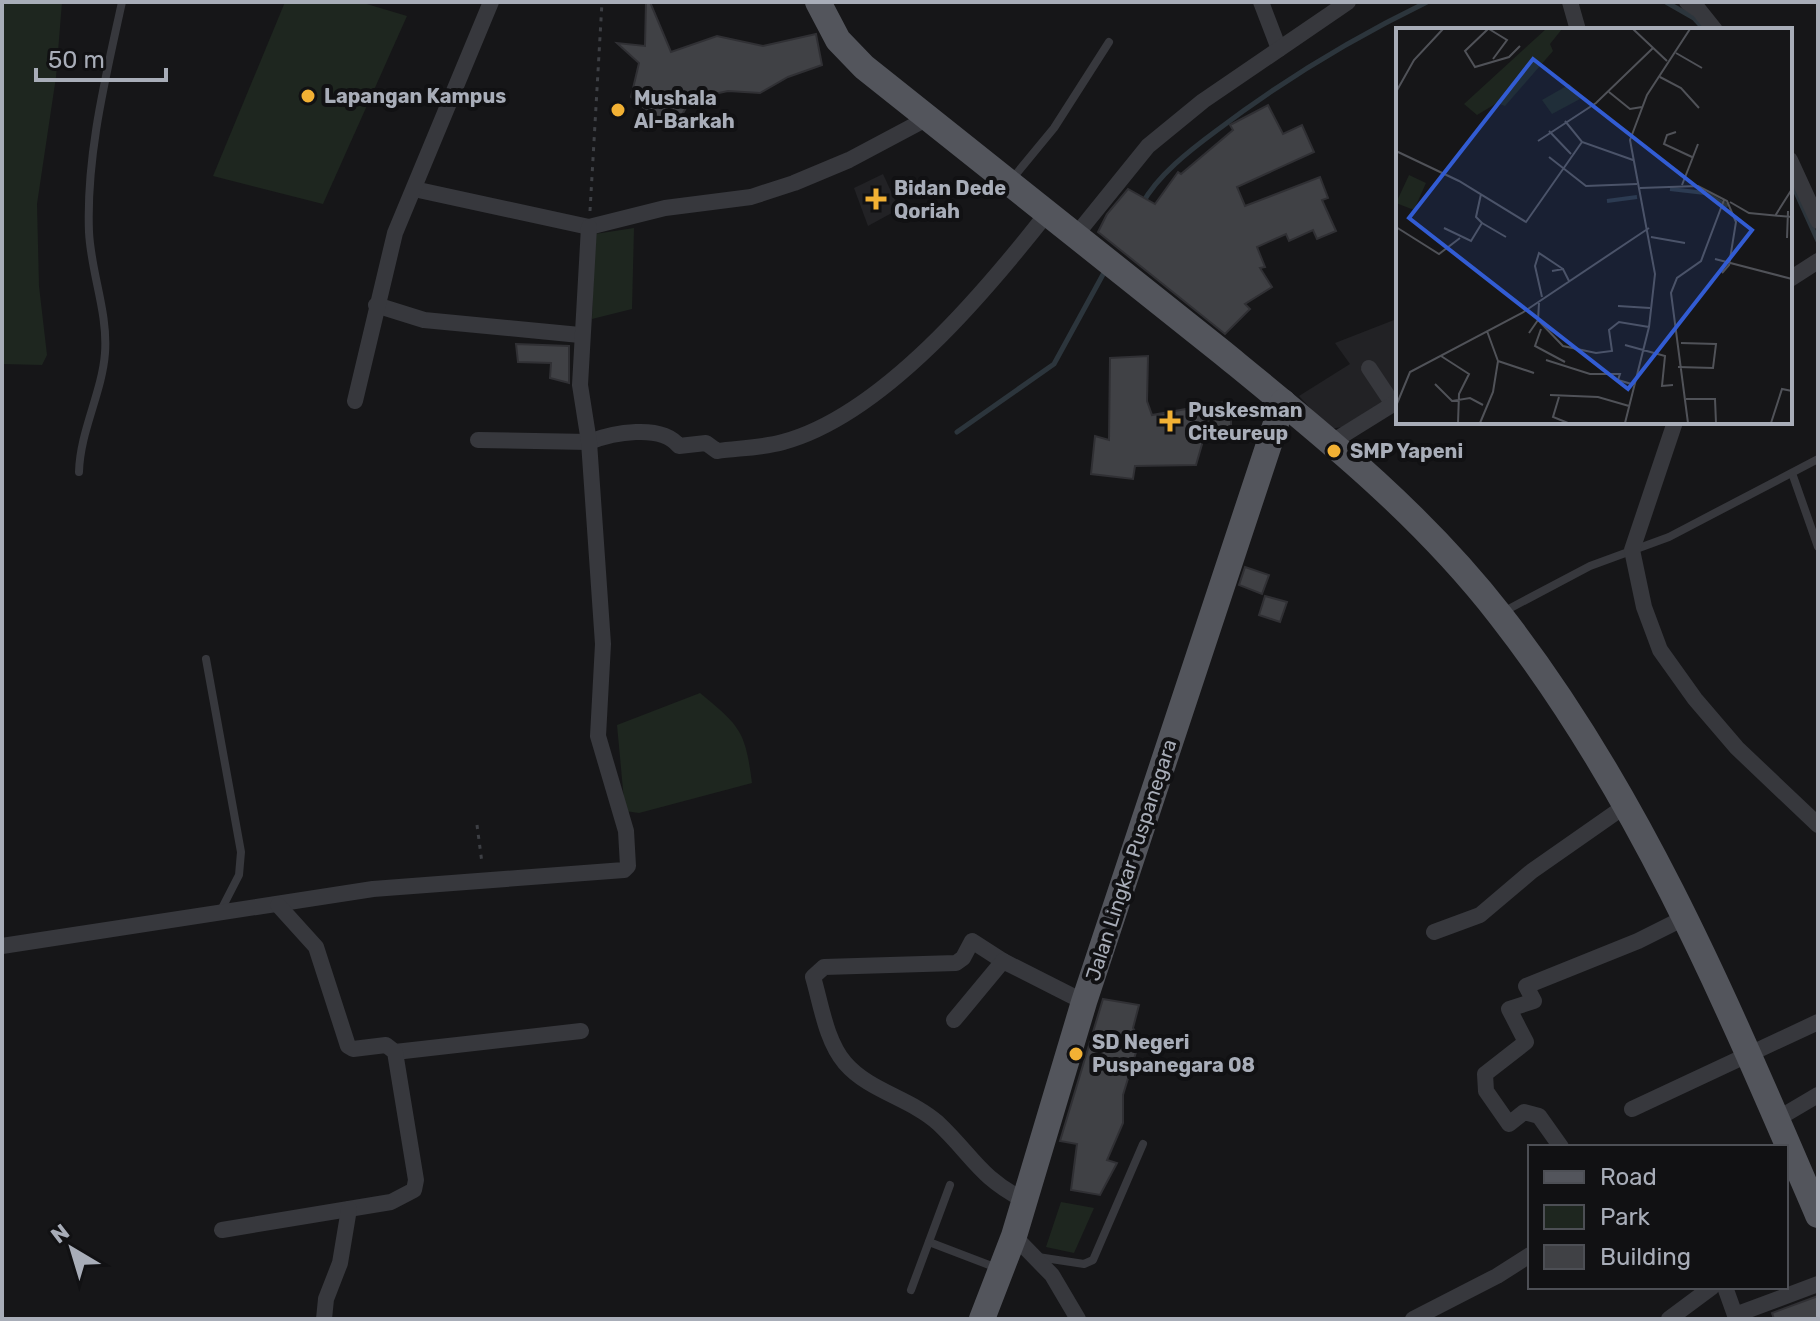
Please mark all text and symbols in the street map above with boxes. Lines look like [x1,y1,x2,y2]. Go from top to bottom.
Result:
inset map [1396,28,1792,424]
scale bar [36,32,166,82]
text: 50 m [48,46,105,74]
place label: Lapangan Kampus [324,84,506,108]
place label: Mushala Al-Barkah [634,86,735,133]
marker: Lapangan Kampus [299,87,317,105]
marker: Mushala Al-Barkah [609,101,627,119]
place label: Bidan Dede Qoriah [894,176,1006,223]
marker: Bidan Dede Qoriah [865,188,887,210]
place label: Puskesman Citeureup [1188,398,1303,445]
marker: Puskesman Citeureup [1159,410,1181,432]
place label: SMP Yapeni [1350,439,1463,463]
marker: SMP Yapeni [1325,442,1343,460]
street label: Jalan Lingkar Puspanegara [1081,736,1181,984]
place label: SD Negeri Puspanegara 08 [1092,1030,1255,1077]
marker: SD Negeri Puspanegara 08 [1067,1045,1085,1063]
legend [1528,1145,1788,1289]
text: Road [1600,1163,1657,1191]
text: Park [1600,1203,1651,1231]
north arrow [32,1209,112,1289]
text: N [45,1218,75,1249]
text: Building [1600,1243,1691,1271]

